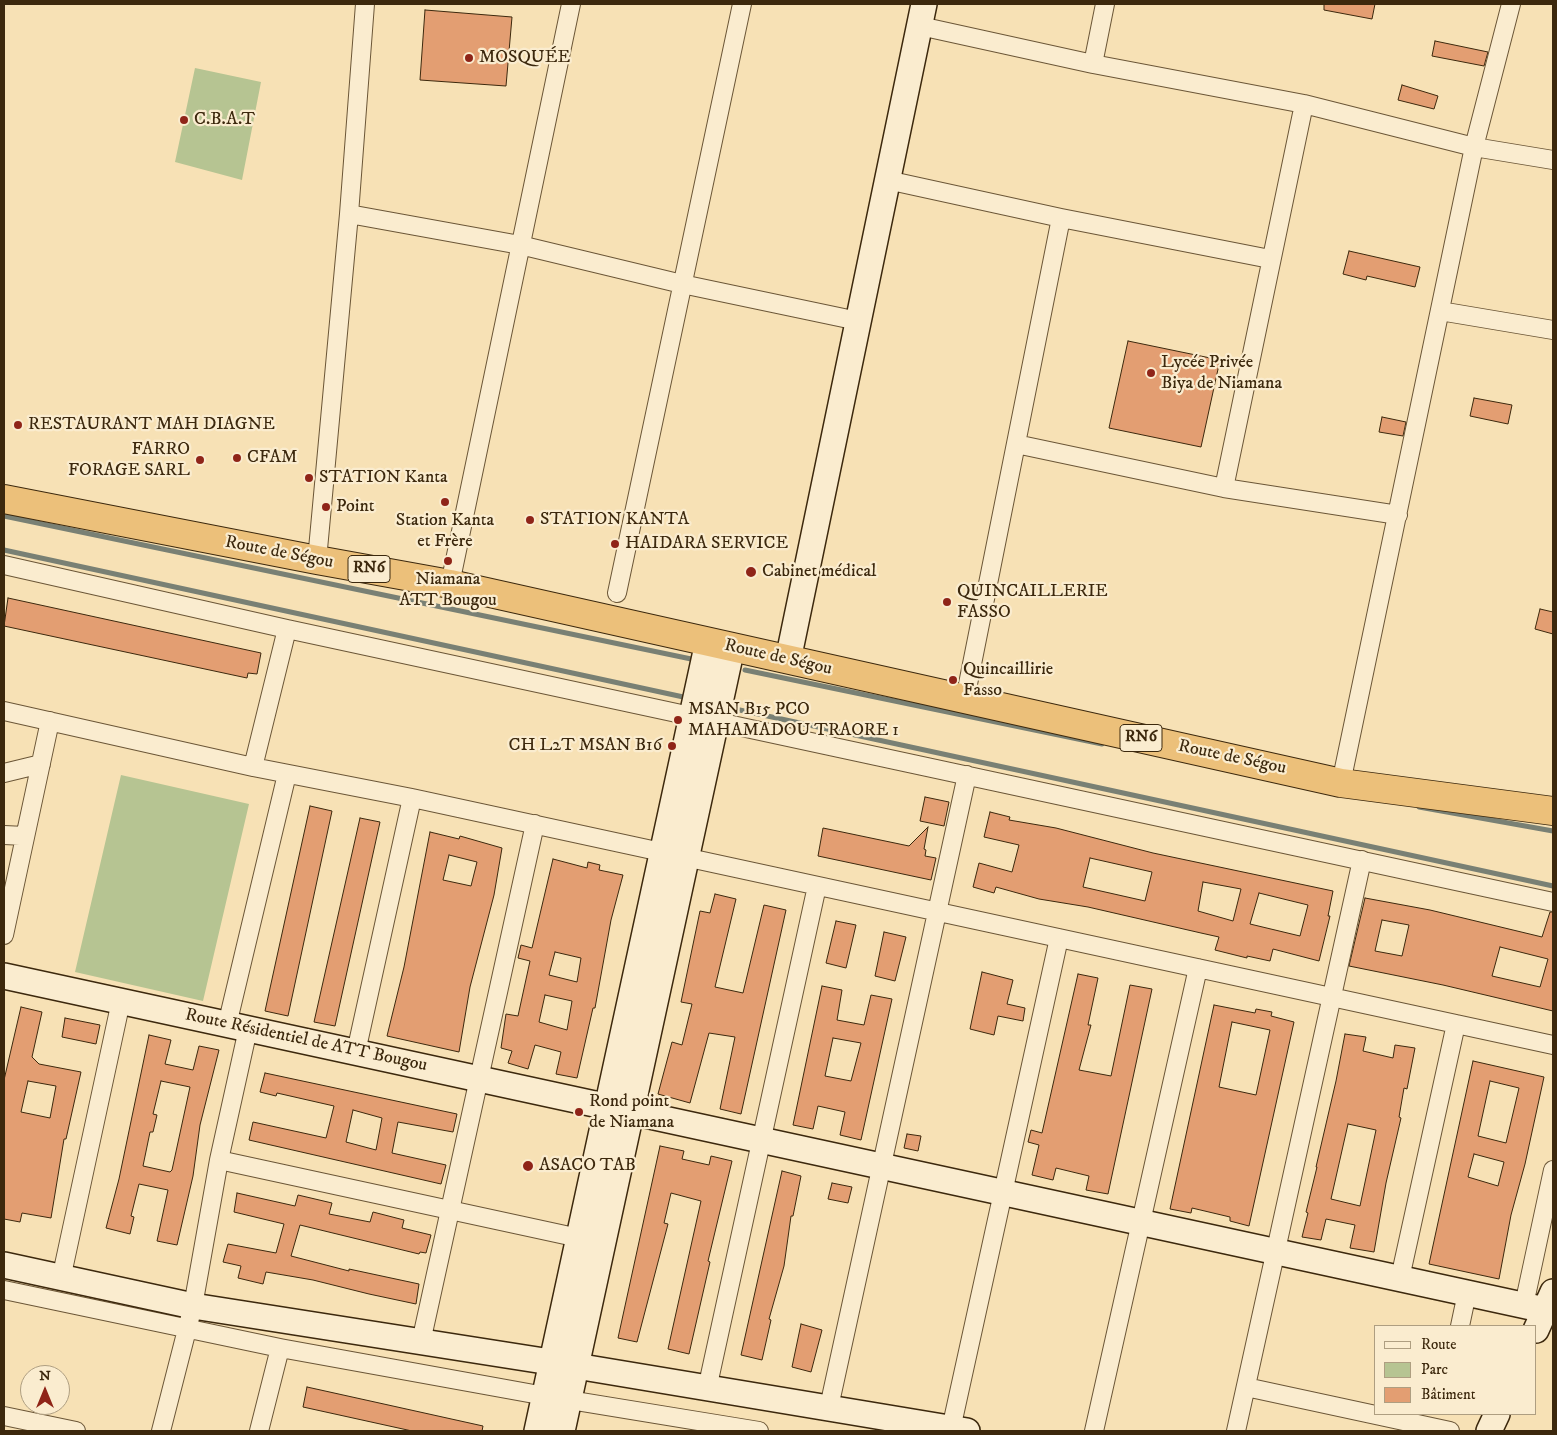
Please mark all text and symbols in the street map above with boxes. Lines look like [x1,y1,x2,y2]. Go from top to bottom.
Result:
place label: MOSQUÉE [479,47,570,69]
marker: MOSQUÉE [463,52,475,64]
place label: C.B.A.T [194,109,255,131]
marker: C.B.A.T [178,114,190,126]
place label: Lycée Privée Biya de Niamana [1161,352,1282,394]
marker: Lycée Privée Biya de Niamana [1145,367,1157,379]
place label: RESTAURANT MAH DIAGNE [28,414,275,436]
marker: RESTAURANT MAH DIAGNE [12,419,24,431]
place label: FARRO FORAGE SARL [68,439,190,482]
place label: CFAM [247,447,297,469]
marker: CFAM [231,452,243,464]
marker: FARRO FORAGE SARL [194,454,206,466]
place label: STATION Kanta [319,467,448,489]
marker: STATION Kanta [303,472,315,484]
place label: Point [336,496,375,518]
marker: Station Kanta et Frère [439,496,451,508]
marker: Point [320,501,332,513]
place label: STATION KANTA [540,509,689,531]
place label: Station Kanta et Frère [396,510,494,552]
marker: STATION KANTA [524,514,536,526]
street label: Route de Ségou [223,532,335,574]
place label: HAIDARA SERVICE [625,533,788,555]
marker: HAIDARA SERVICE [609,538,621,550]
marker: Niamana ATT Bougou [442,555,454,567]
road number: RN6 [348,556,390,582]
place label: Cabinet médical [762,561,876,583]
marker: Cabinet médical [744,565,758,579]
place label: Niamana ATT Bougou [399,569,497,612]
place label: QUINCAILLERIE FASSO [957,581,1108,624]
marker: QUINCAILLERIE FASSO [941,596,953,608]
street label: Route de Ségou [722,635,834,681]
place label: Quincaillirie Fasso [963,659,1053,702]
marker: Quincaillirie Fasso [947,674,959,686]
place label: MSAN B15 PCO MAHAMADOU TRAORE 1 [688,699,899,742]
marker: MSAN B15 PCO MAHAMADOU TRAORE 1 [672,714,684,726]
road number: RN6 [1120,724,1162,751]
place label: CH L2T MSAN B16 [508,735,662,757]
street label: Route de Ségou [1176,736,1288,780]
marker: CH L2T MSAN B16 [666,740,678,752]
street label: Route Résidentiel de ATT Bougou [183,1005,429,1077]
place label: Rond point de Niamana [589,1091,674,1134]
marker: Rond point de Niamana [573,1106,585,1118]
place label: ASACO TAB [539,1155,636,1177]
marker: ASACO TAB [521,1159,535,1173]
legend [1374,1325,1537,1415]
text: Route [1421,1335,1456,1354]
text: Parc [1421,1360,1448,1379]
north arrow [20,1365,70,1415]
text: N [39,1367,51,1385]
text: Bâtiment [1421,1385,1476,1404]

